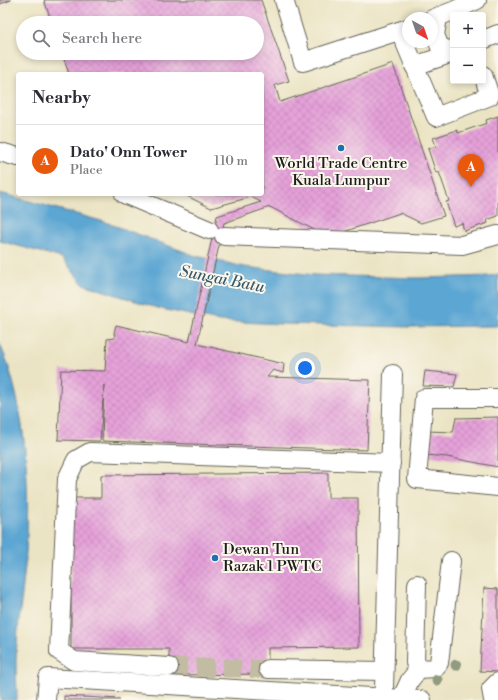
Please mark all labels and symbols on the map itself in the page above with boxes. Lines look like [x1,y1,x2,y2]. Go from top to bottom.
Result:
north arrow [402,12,438,48]
marker: World Trade Centre Kuala Lumpur [336,143,346,153]
place label: World Trade Centre Kuala Lumpur [274,154,407,190]
pin: A [458,154,484,187]
water label: Sungai Batu [178,261,267,297]
your location [295,358,315,378]
place label: Dewan Tun Razak 1 PWTC [223,540,321,576]
marker: Dewan Tun Razak 1 PWTC [210,553,220,563]

